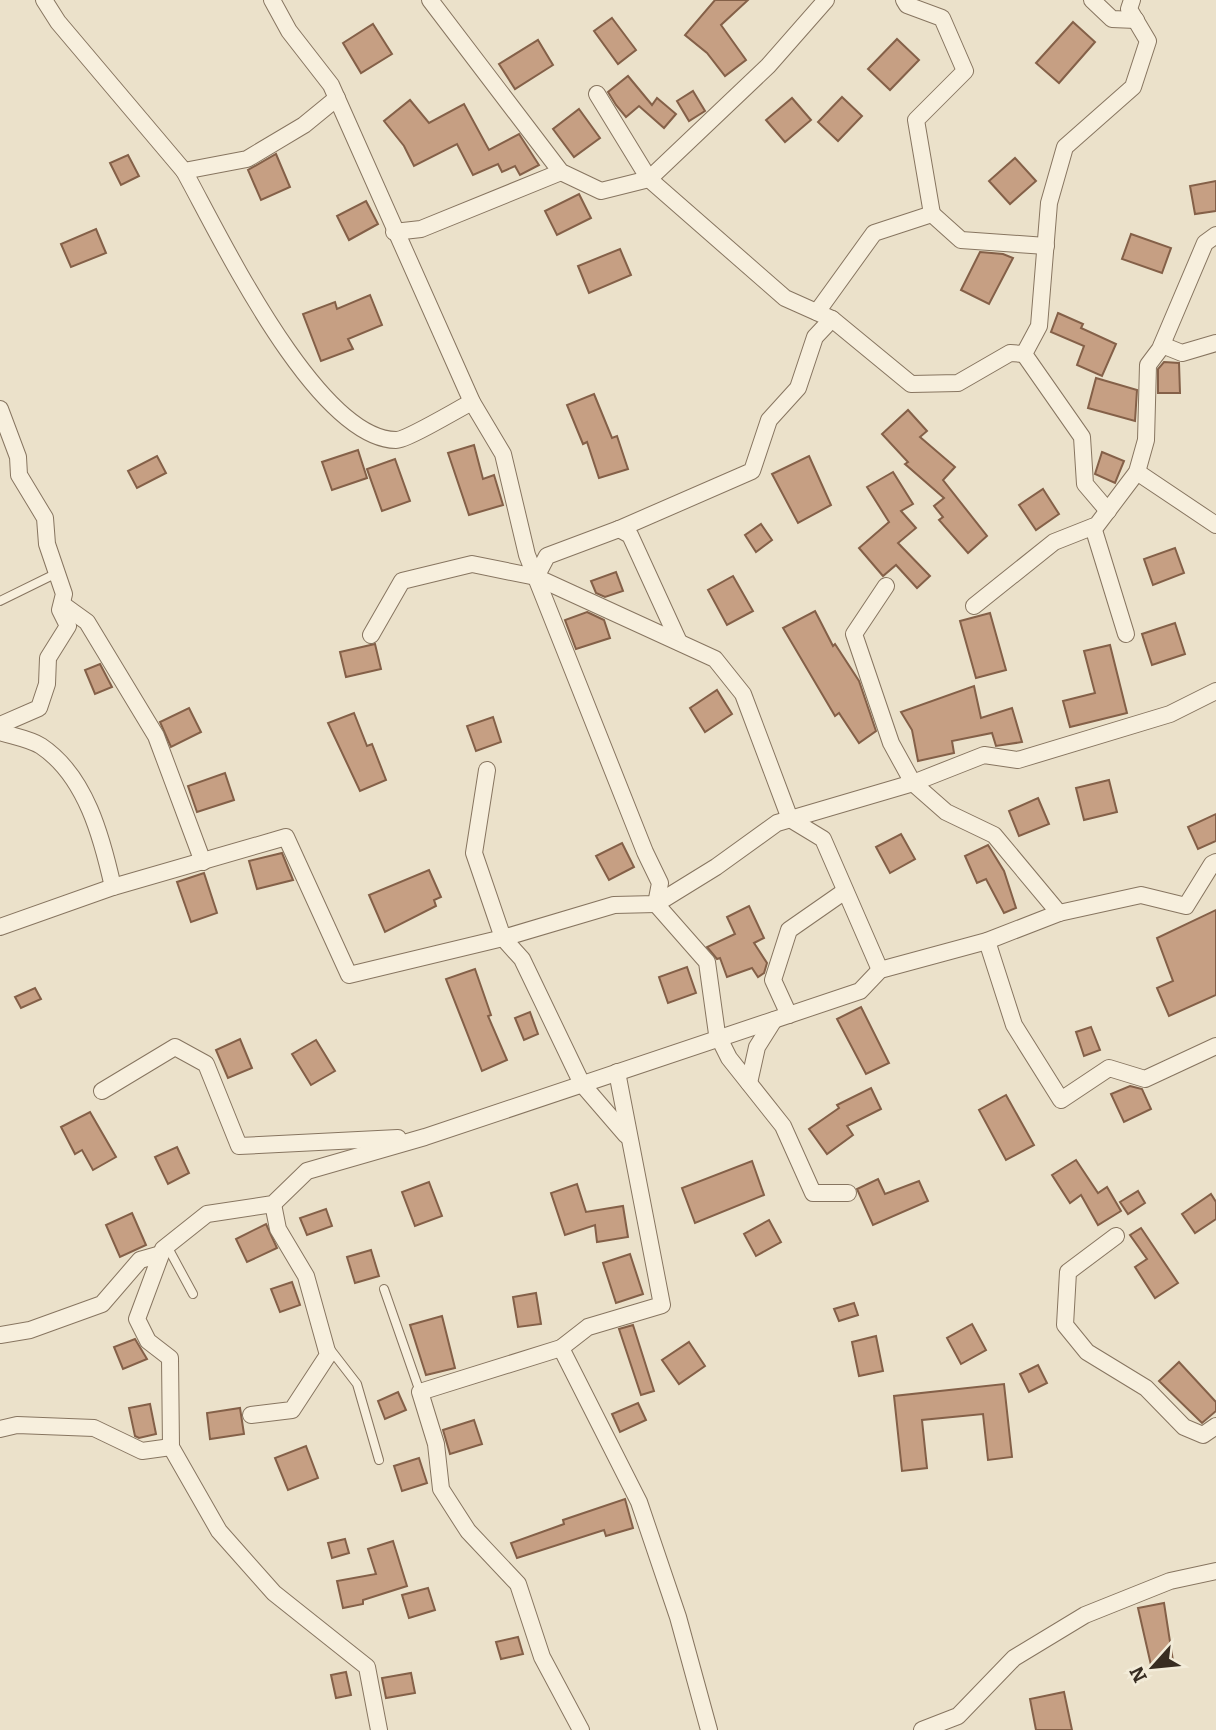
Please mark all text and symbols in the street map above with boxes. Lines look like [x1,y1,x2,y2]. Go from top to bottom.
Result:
north arrow [1118,1632,1188,1702]
text: N [1125,1662,1152,1686]

